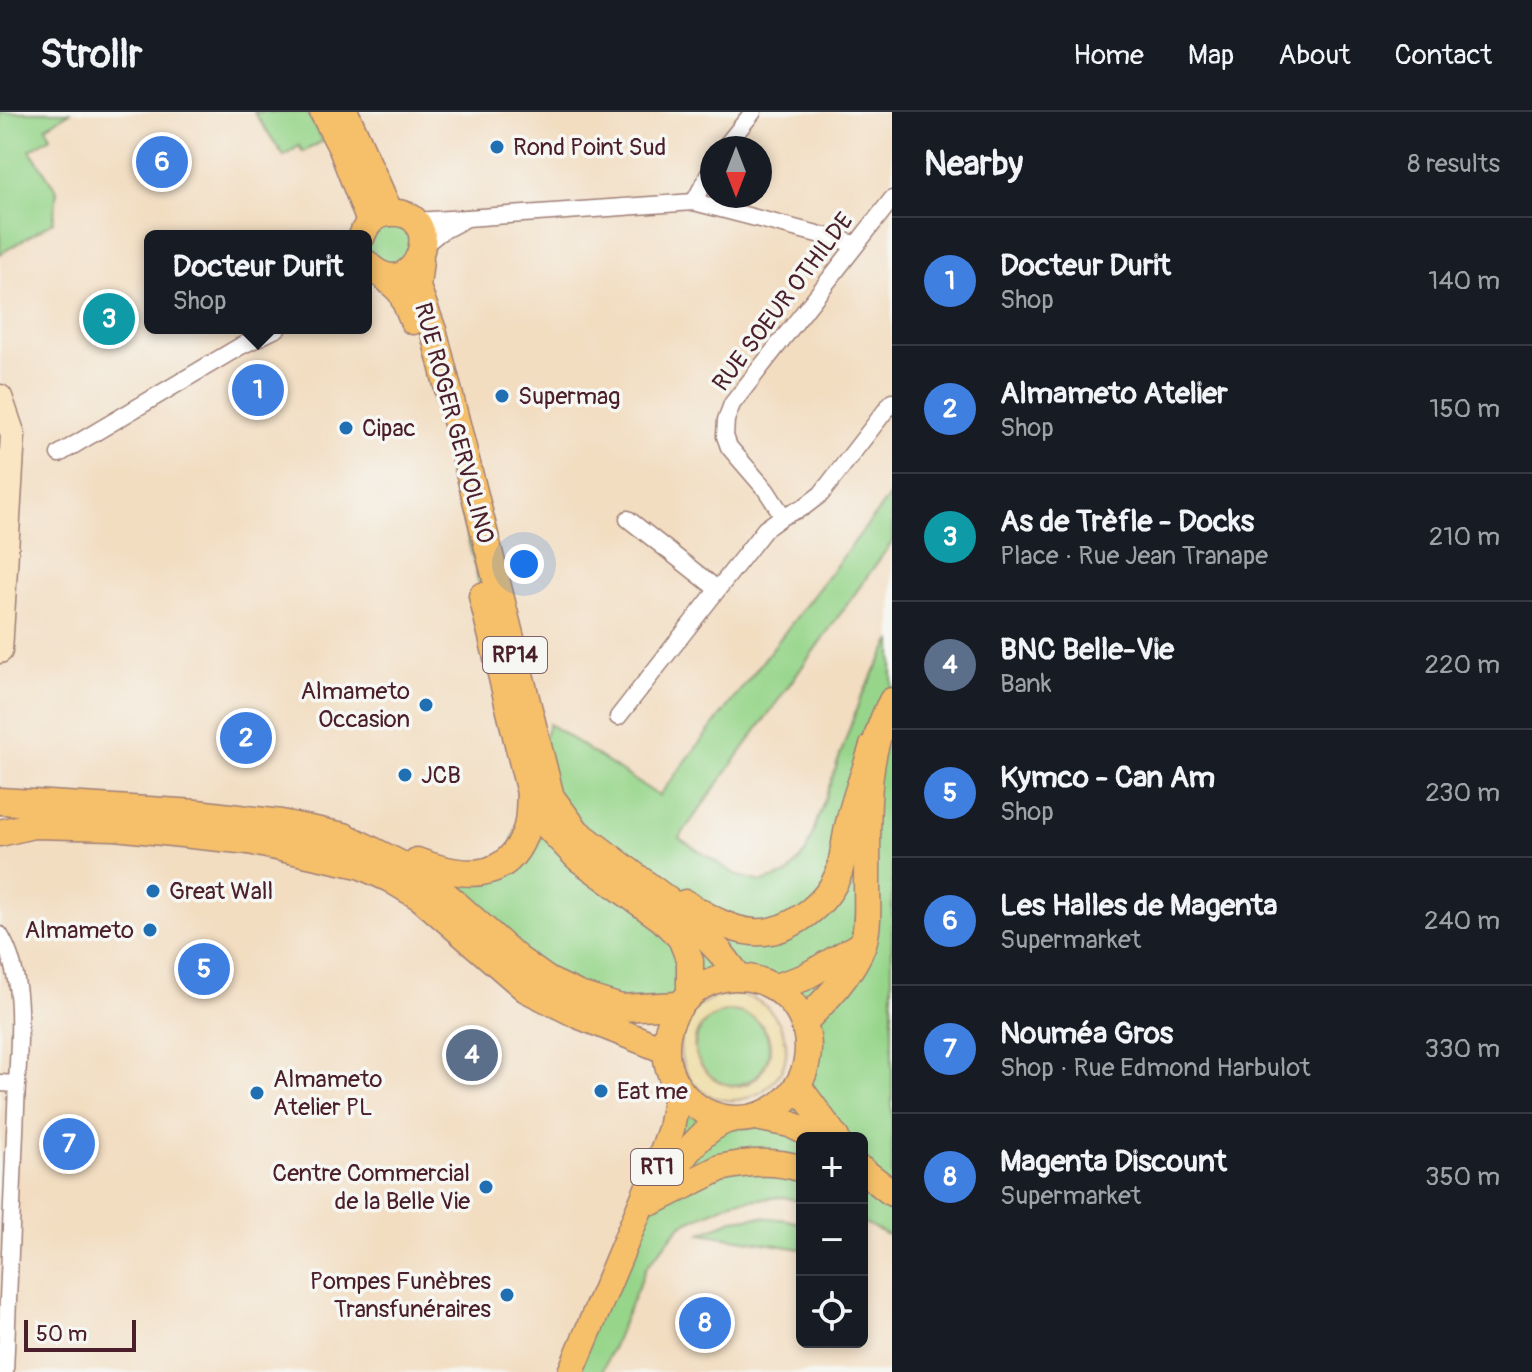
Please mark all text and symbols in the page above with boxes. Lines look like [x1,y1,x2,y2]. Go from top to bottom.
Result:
text: Strollr [40,31,142,79]
text: Home [1073,38,1144,73]
text: Map [1188,38,1234,73]
text: About [1278,38,1351,73]
text: Contact [1395,38,1492,73]
pin: 6 [136,132,188,192]
place label: Rond Point Sud [513,133,666,162]
north arrow [700,136,772,208]
marker: Rond Point Sud [488,138,506,156]
text: Nearby [924,143,1023,186]
text: 8 results [1407,148,1500,180]
street label: RUE SOEUR OTHILDE [706,207,860,397]
popup [144,230,372,334]
text: Docteur Durit [1000,247,1171,284]
text: Docteur Durit [173,248,343,285]
text: 1 [945,265,955,297]
text: 140 m [1428,265,1500,297]
text: Shop [1000,284,1054,316]
text: Shop [173,285,226,317]
pin: 3 [83,289,135,349]
street label: RUE ROGER GERVOLINO [408,300,500,546]
pin: 1 [232,360,284,420]
text: Almameto Atelier [1000,375,1228,412]
place label: Supermag [518,382,620,411]
marker: Supermag [493,387,511,405]
text: 2 [943,393,957,425]
text: 150 m [1429,393,1500,425]
text: Shop [1000,412,1054,444]
place label: Cipac [362,414,416,443]
marker: Cipac [337,419,355,437]
text: As de Trèfle - Docks [1000,503,1254,540]
text: 3 [943,521,957,553]
text: 210 m [1429,521,1500,553]
text: Place · Rue Jean Tranape [1000,540,1268,572]
your location [504,544,544,584]
text: BNC Belle-Vie [1000,631,1174,668]
road number: RP14 [483,637,547,673]
text: 4 [942,649,958,681]
text: 220 m [1424,649,1500,681]
text: Bank [1000,668,1052,700]
place label: Almameto Occasion [301,677,410,734]
marker: Almameto Occasion [417,696,435,714]
pin: 2 [220,708,272,768]
text: Kymco - Can Am [1000,759,1215,796]
place label: JCB [421,761,461,790]
marker: JCB [396,766,414,784]
text: 5 [943,777,957,809]
text: 230 m [1425,777,1500,809]
text: Shop [1000,796,1054,828]
place label: Great Wall [169,877,273,906]
marker: Great Wall [144,882,162,900]
text: Les Halles de Magenta [1000,887,1277,924]
text: 6 [942,905,958,937]
text: 240 m [1424,905,1500,937]
place label: Almameto [25,916,134,945]
marker: Almameto [141,921,159,939]
text: Supermarket [1000,924,1141,956]
pin: 5 [178,939,230,999]
text: Nouméa Gros [1000,1015,1173,1052]
pin: 4 [446,1025,498,1085]
text: 7 [943,1033,957,1065]
text: 330 m [1424,1033,1500,1065]
text: Shop · Rue Edmond Harbulot [1000,1052,1311,1084]
place label: Almameto Atelier PL [273,1065,383,1122]
place label: Eat me [617,1077,688,1106]
marker: Eat me [592,1082,610,1100]
marker: Almameto Atelier PL [248,1084,266,1102]
pin: 7 [43,1114,95,1174]
map controls [796,1132,868,1348]
button: + [796,1132,868,1204]
text: Magenta Discount [1000,1143,1227,1180]
road number: RT1 [631,1149,683,1185]
place label: Centre Commercial de la Belle Vie [272,1159,470,1216]
text: 8 [943,1161,957,1193]
text: 350 m [1425,1161,1500,1193]
marker: Centre Commercial de la Belle Vie [477,1178,495,1196]
text: Supermarket [1000,1180,1141,1212]
button: − [796,1204,868,1276]
place label: Pompes Funèbres Transfunéraires [310,1267,491,1324]
button: locate [796,1276,868,1348]
marker: Pompes Funèbres Transfunéraires [498,1286,516,1304]
pin: 8 [679,1293,731,1353]
scale bar [24,1316,136,1352]
text: 50 m [36,1320,87,1348]

